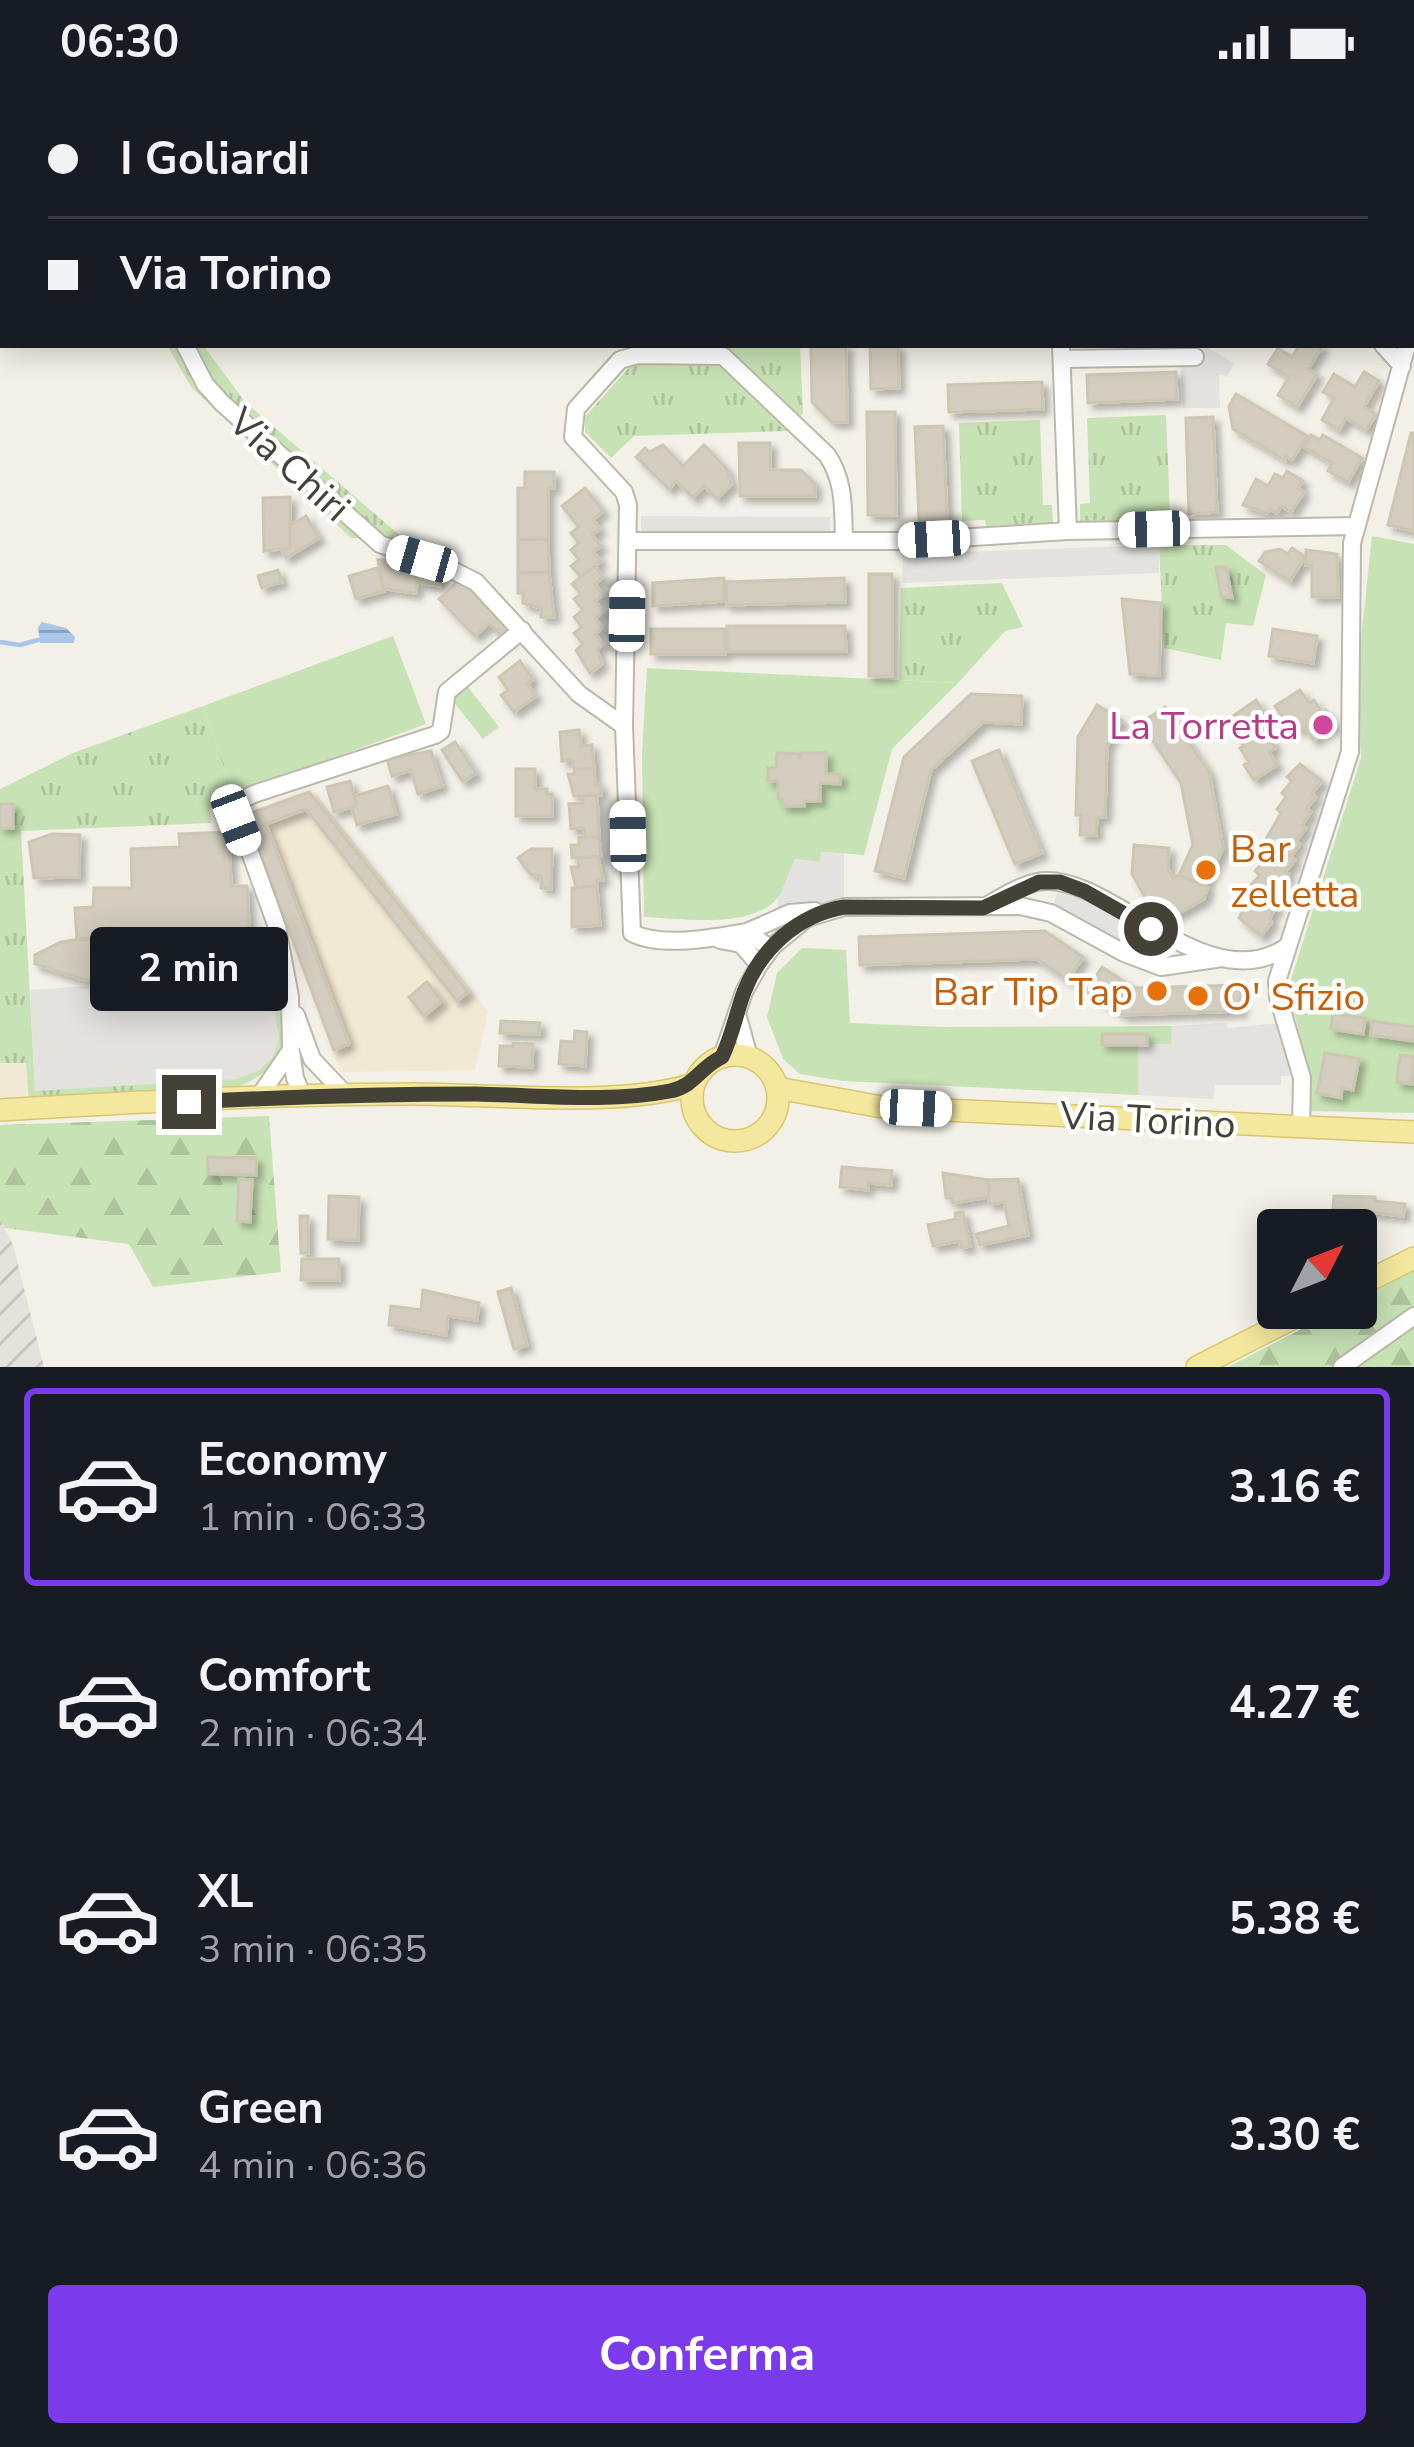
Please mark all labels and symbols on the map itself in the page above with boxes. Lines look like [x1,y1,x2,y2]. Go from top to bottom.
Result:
street label: Via Chiri [216,396,361,534]
car [1117,510,1191,548]
car [897,519,971,559]
car [382,532,462,586]
car [608,580,646,652]
place label: La Torretta [1109,700,1299,753]
marker: La Torretta [1310,712,1336,738]
car [206,780,266,860]
car [609,800,647,872]
place label: Bar zelletta [1230,823,1360,921]
marker: Bar zelletta [1193,857,1219,883]
route start [1124,902,1178,956]
callout: 2 min [90,928,288,1012]
place label: Bar Tip Tap [933,966,1133,1019]
place label: O' Sfizio [1222,971,1365,1024]
marker: Bar Tip Tap [1144,978,1170,1004]
marker: O' Sfizio [1185,983,1211,1009]
route end [162,1075,216,1129]
car [879,1088,953,1128]
street label: Via Torino [1058,1089,1237,1152]
north arrow [1257,1209,1377,1329]

